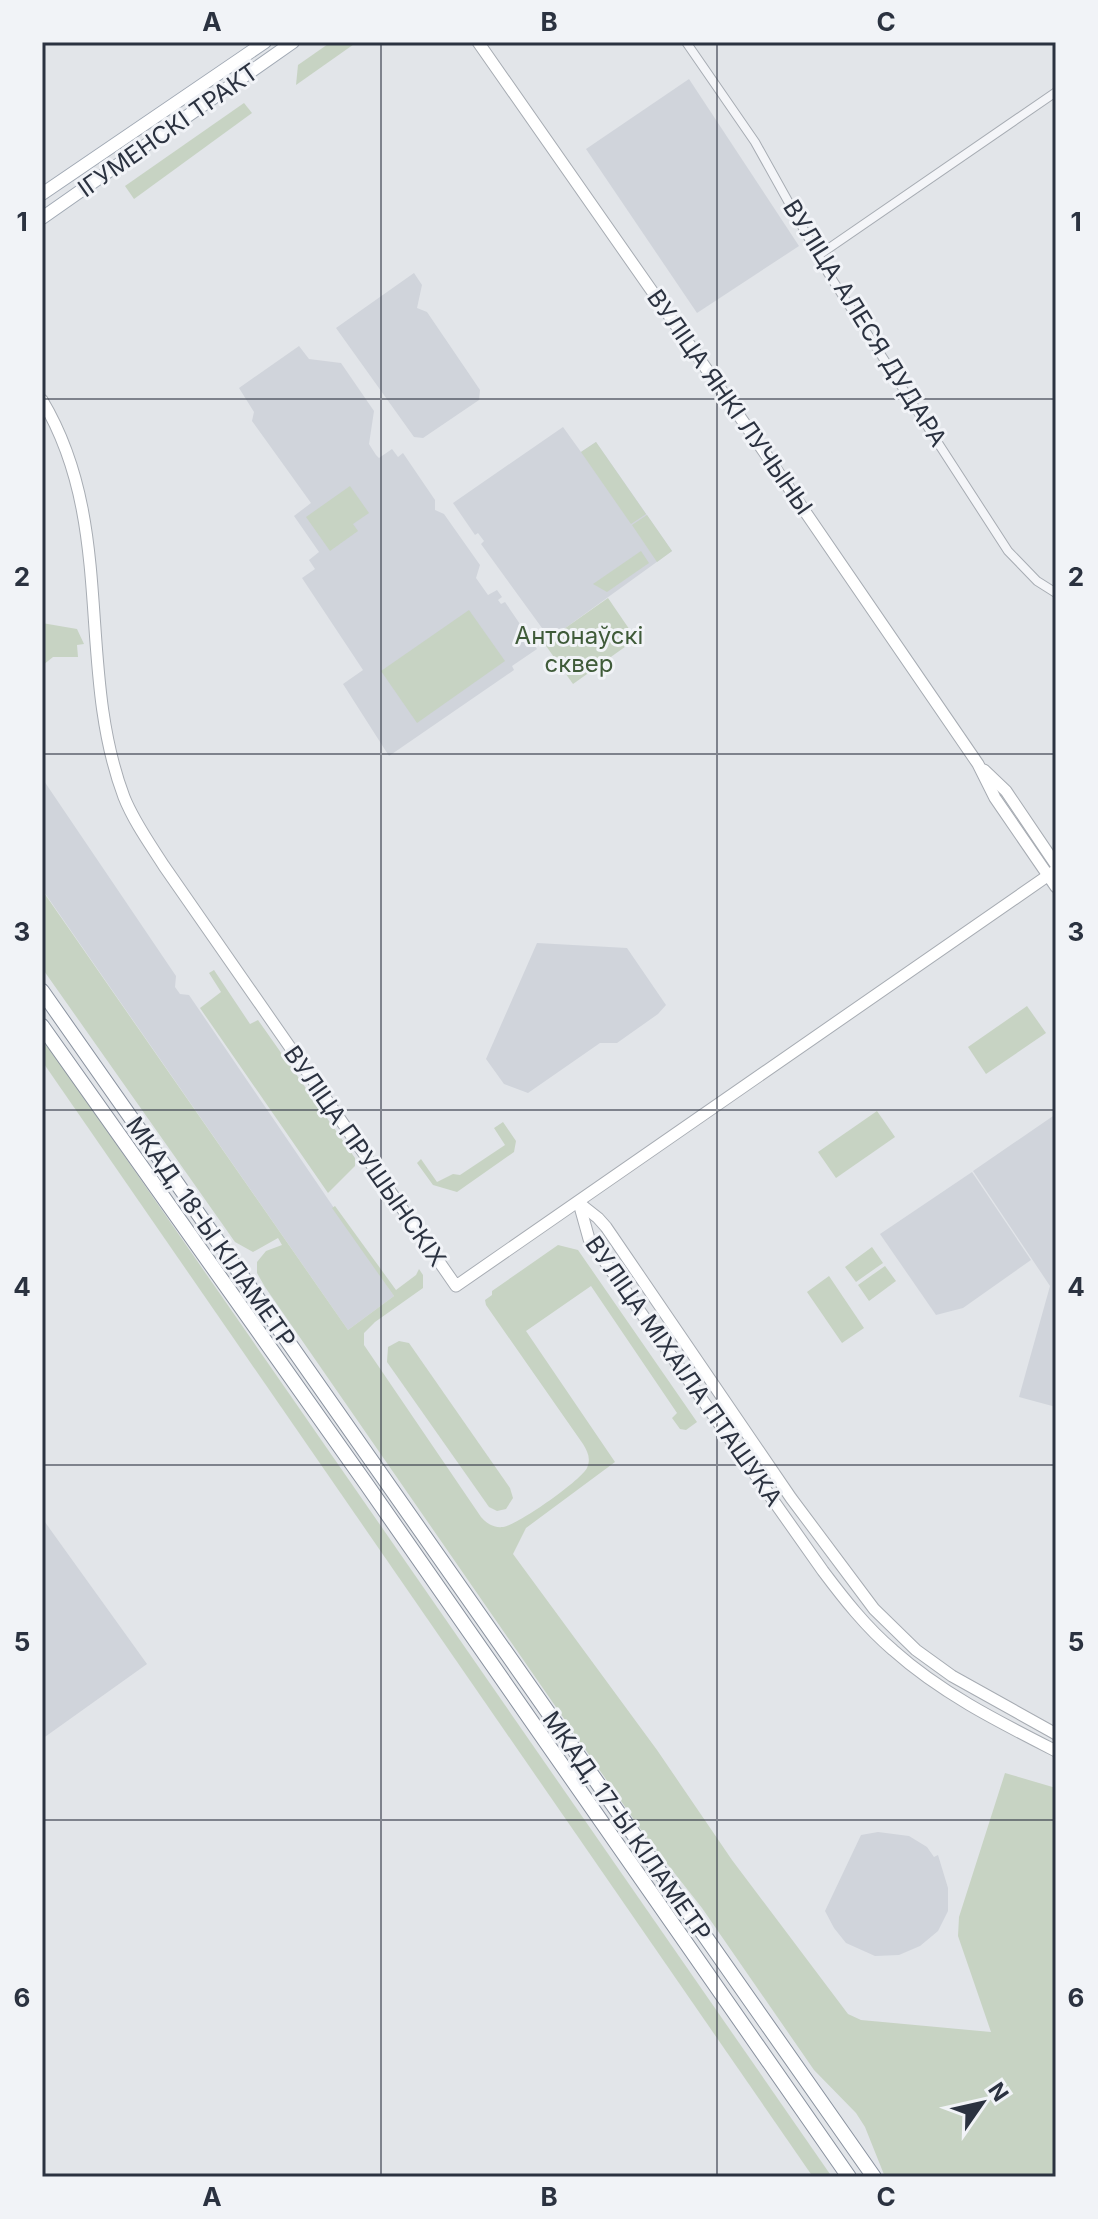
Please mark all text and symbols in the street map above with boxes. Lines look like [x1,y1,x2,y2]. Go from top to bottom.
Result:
text: A [202,6,222,37]
text: B [540,6,558,37]
text: C [876,6,896,37]
street label: ІГУМЕНСКІ ТРАКТ [72,57,264,203]
street label: ВУЛІЦА АЛЕСЯ ДУДАРА [777,194,953,452]
text: 1 [16,206,28,237]
text: 1 [1070,206,1082,237]
street label: ВУЛІЦА ЯНКІ ЛУЧЫНЫ [641,284,819,520]
text: 2 [14,561,30,592]
text: 2 [1068,561,1084,592]
park label: Антонаўскі сквер [515,621,643,678]
text: 3 [14,916,30,947]
text: 3 [1068,916,1084,947]
street label: ВУЛІЦА ПРУШЫНСКІХ [278,1040,452,1272]
street label: МКАД, 18-Ы КІЛАМЕТР [120,1111,302,1353]
street label: ВУЛІЦА МІХАІЛА ПТАШУКА [579,1230,789,1512]
text: 4 [13,1271,31,1302]
text: 4 [1067,1271,1085,1302]
text: 5 [14,1626,30,1657]
text: 5 [1068,1626,1084,1657]
street label: МКАД, 17-Ы КІЛАМЕТР [537,1705,717,1947]
text: 6 [14,1982,30,2013]
text: 6 [1068,1982,1084,2013]
north arrow [942,2063,1022,2143]
text: N [983,2078,1014,2106]
text: A [202,2181,222,2212]
text: B [540,2181,558,2212]
text: C [876,2181,896,2212]

